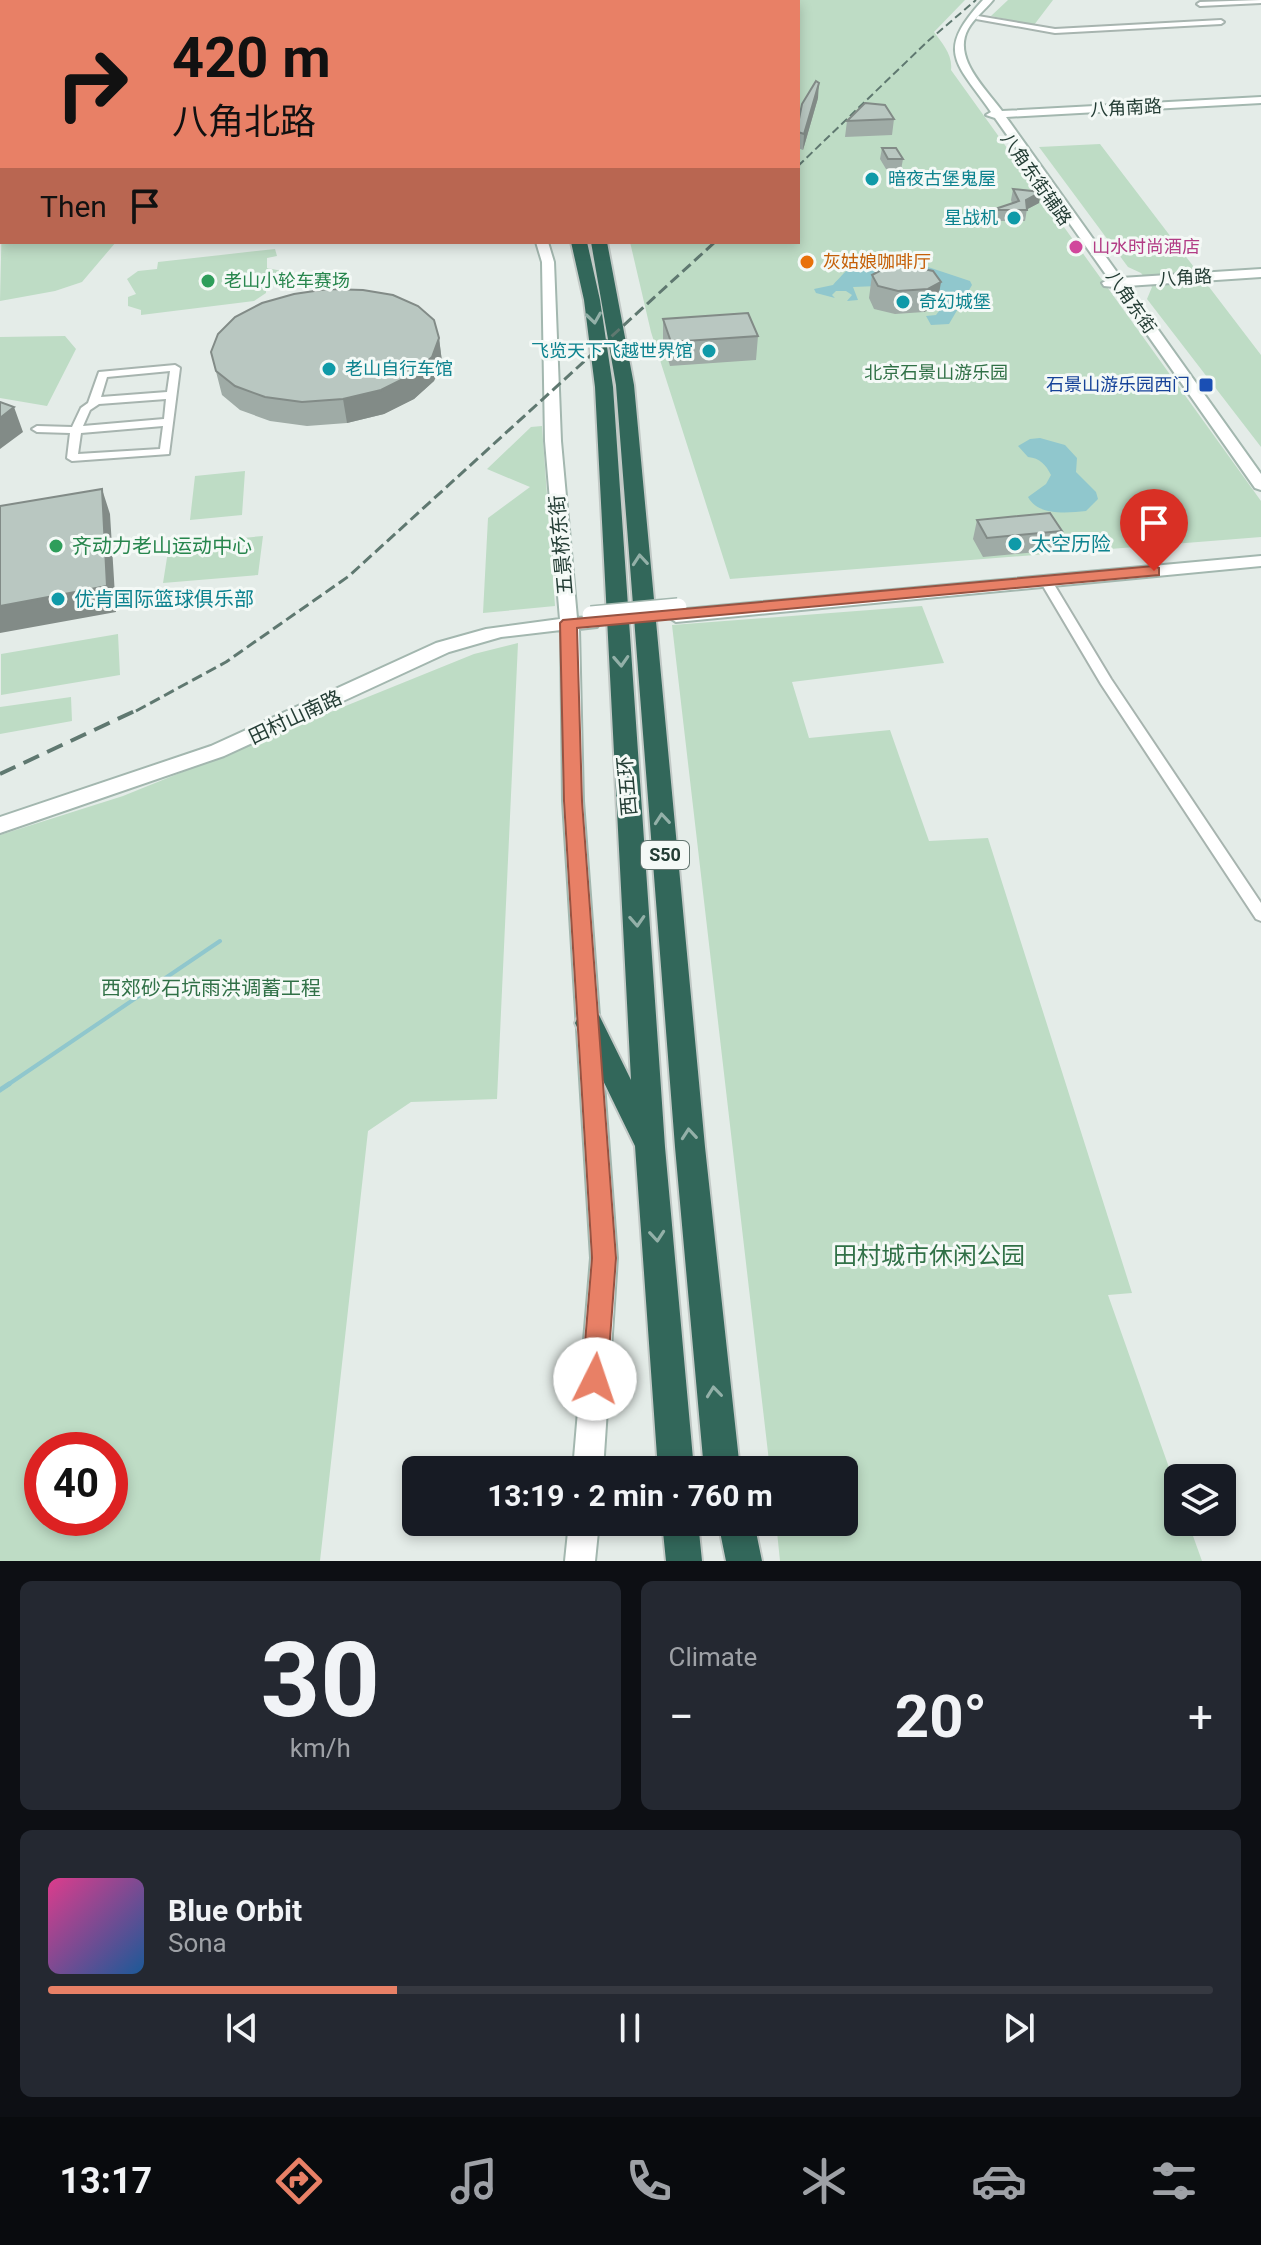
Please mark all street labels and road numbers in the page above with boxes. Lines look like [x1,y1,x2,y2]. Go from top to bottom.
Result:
street label: 八角南路 [1089,95,1162,120]
street label: 八角东街辅路 [997,128,1076,229]
street label: 八角路 [1157,265,1213,290]
street label: 八角东街 [1102,266,1161,337]
street label: 五景桥东街 [545,494,577,596]
street label: 田村山南路 [245,685,345,749]
street label: 西五环 [612,755,642,817]
road number: S50 [641,841,689,869]

